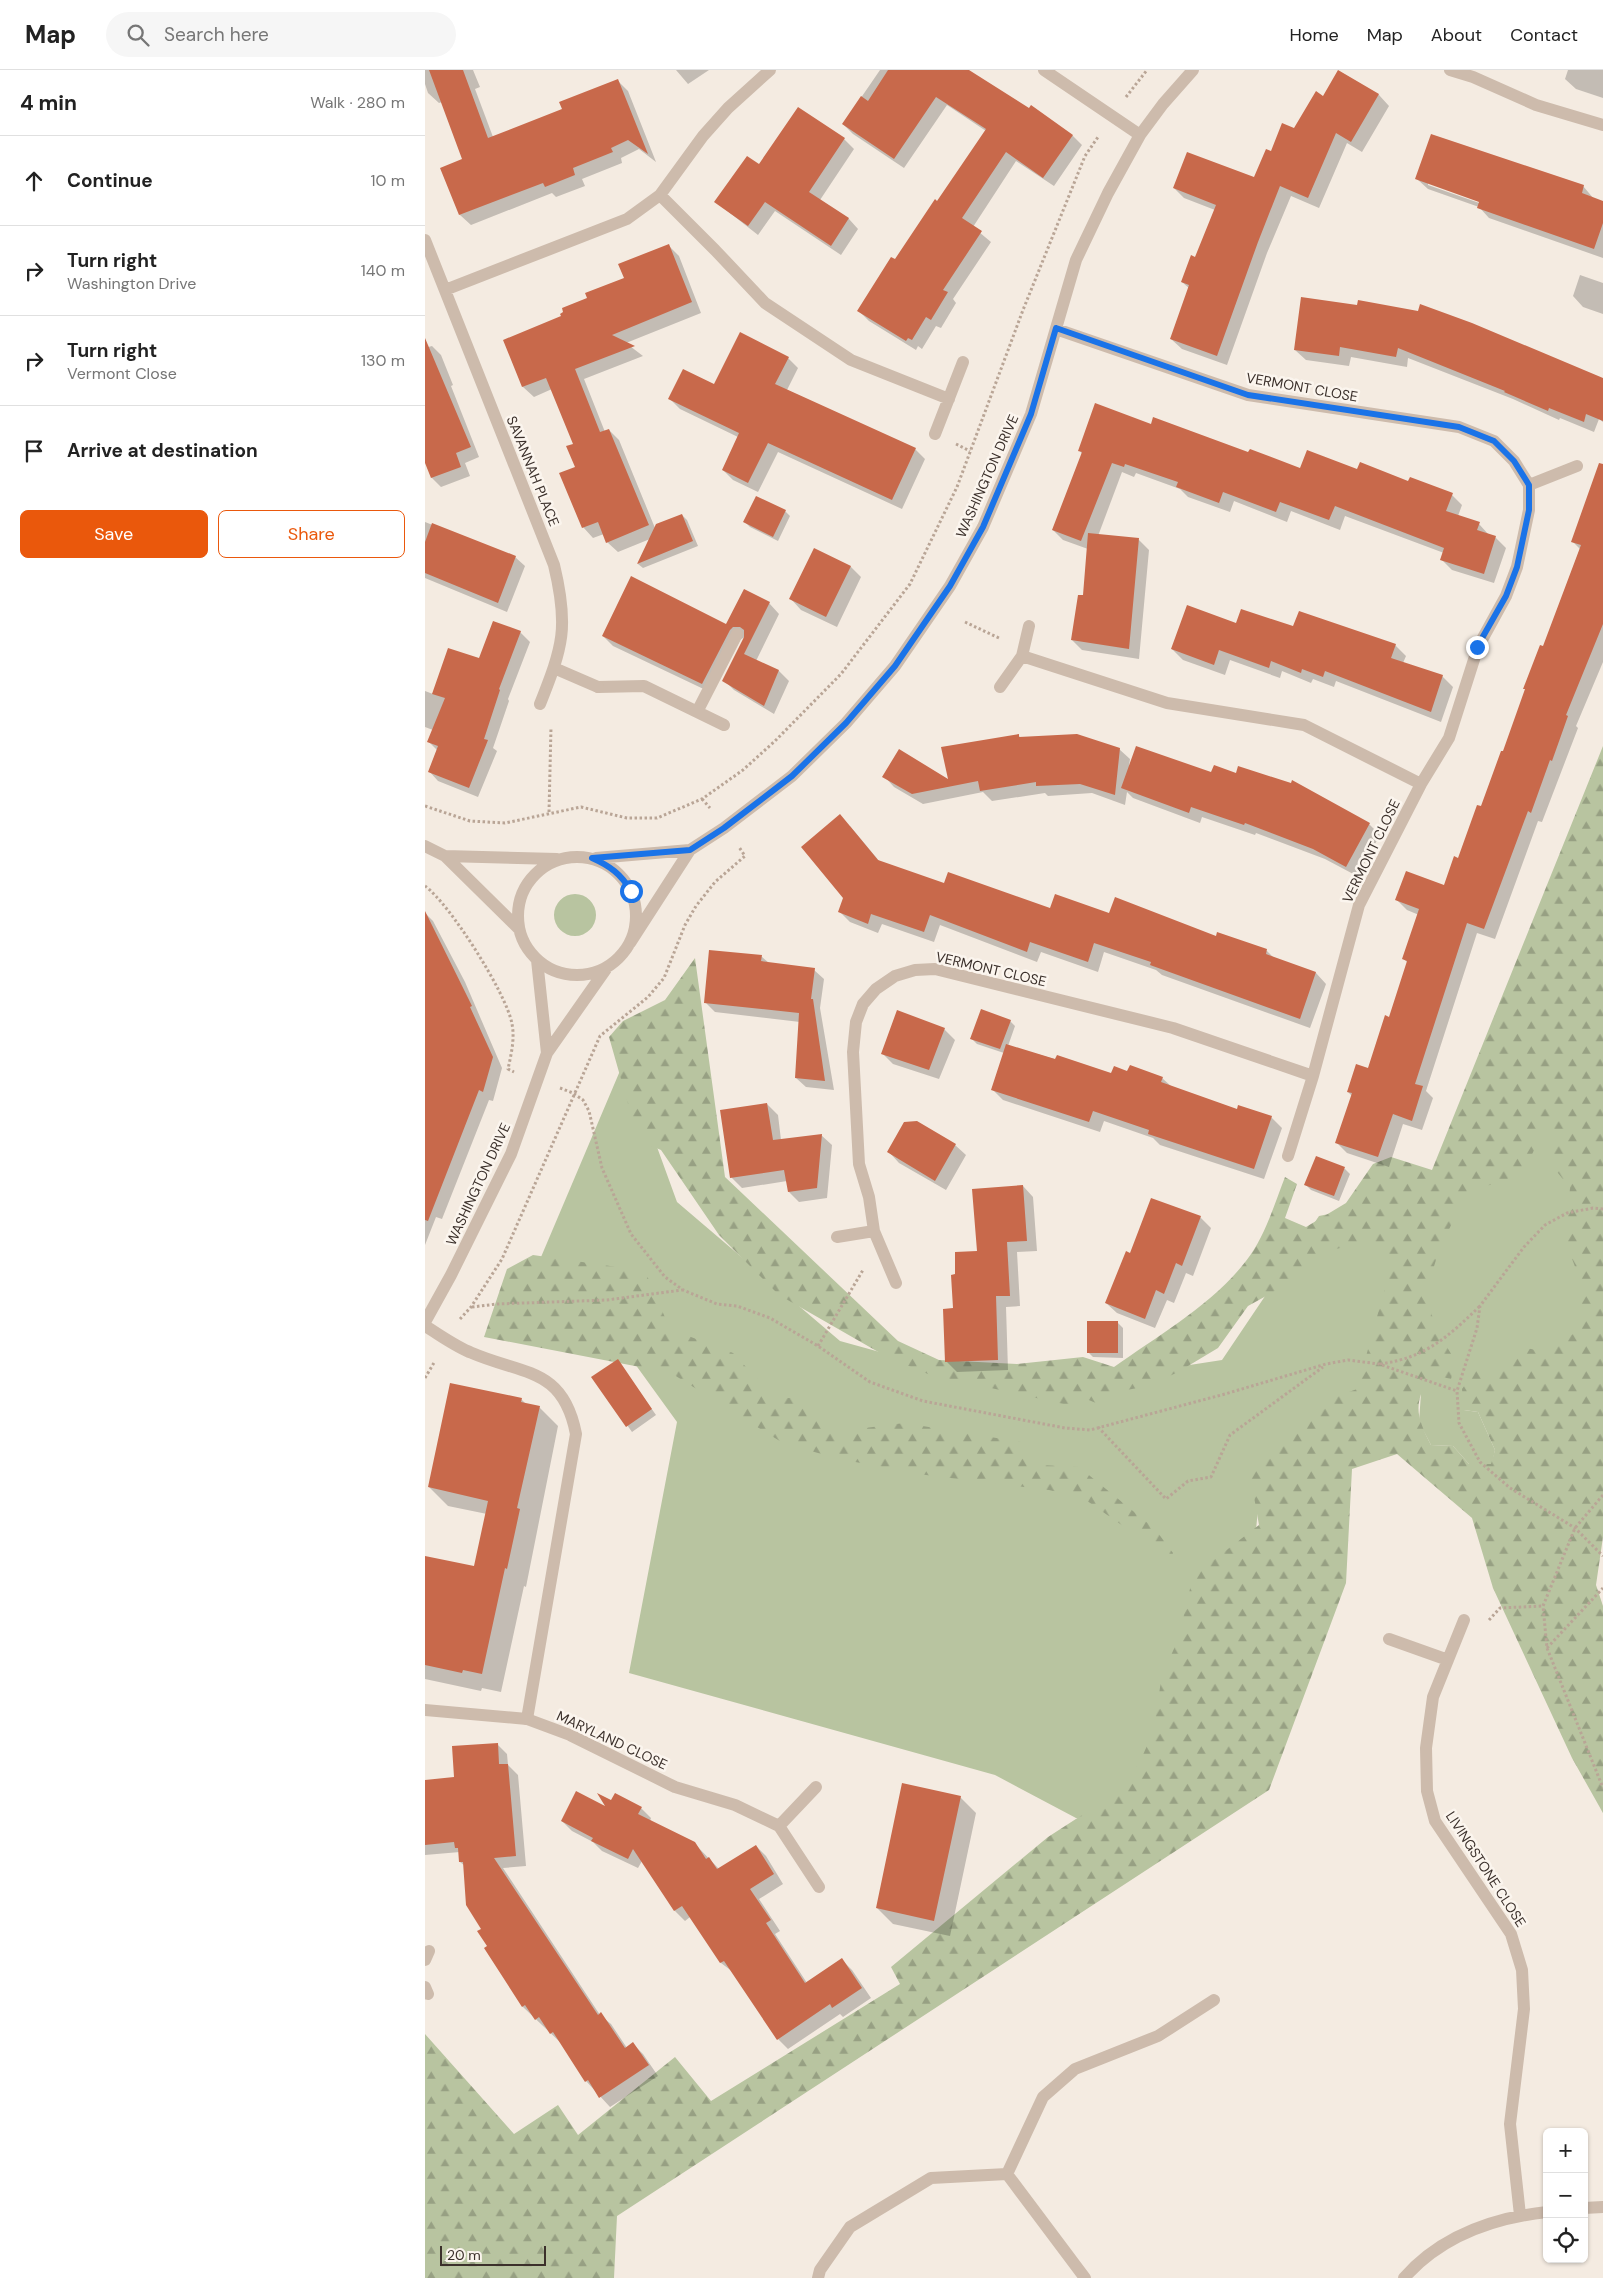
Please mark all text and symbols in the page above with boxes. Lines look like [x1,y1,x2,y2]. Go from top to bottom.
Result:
search box [106,12,456,57]
text: Map [25,19,76,50]
icon: search [124,21,152,49]
text: Search here [164,22,269,47]
text: Home [1289,23,1339,47]
text: Map [1367,23,1403,47]
text: About [1431,23,1482,47]
text: Contact [1510,23,1578,47]
text: 4 min [20,89,77,117]
text: Walk · 280 m [310,92,405,113]
icon: ahead [20,167,48,195]
text: Continue [67,168,153,193]
text: 10 m [371,170,405,191]
text: Turn right [67,248,157,273]
icon: right [20,257,48,285]
text: 140 m [361,260,405,281]
text: Washington Drive [67,273,196,294]
text: Turn right [67,338,157,363]
icon: right [20,347,48,375]
text: 130 m [361,350,405,371]
text: Vermont Close [67,363,177,384]
street label: VERMONT CLOSE [1245,368,1359,406]
street label: WASHINGTON DRIVE [952,411,1022,540]
street label: SAVANNAH PLACE [503,413,563,529]
icon: arrive [20,437,48,465]
text: Arrive at destination [67,438,258,463]
button: Save [20,510,208,558]
button: Share [218,510,405,558]
route end [1466,636,1489,659]
street label: VERMONT CLOSE [1338,796,1404,906]
route start [620,880,643,903]
street label: VERMONT CLOSE [934,948,1048,990]
street label: WASHINGTON DRIVE [442,1120,514,1248]
street label: MARYLAND CLOSE [554,1706,670,1774]
street label: LIVINGSTONE CLOSE [1442,1808,1530,1930]
map controls [1543,2128,1588,2263]
button: + [1543,2128,1588,2173]
button: − [1543,2173,1588,2218]
button: locate [1543,2218,1588,2263]
scale bar [440,2243,546,2266]
text: 20 m [447,2246,481,2264]

